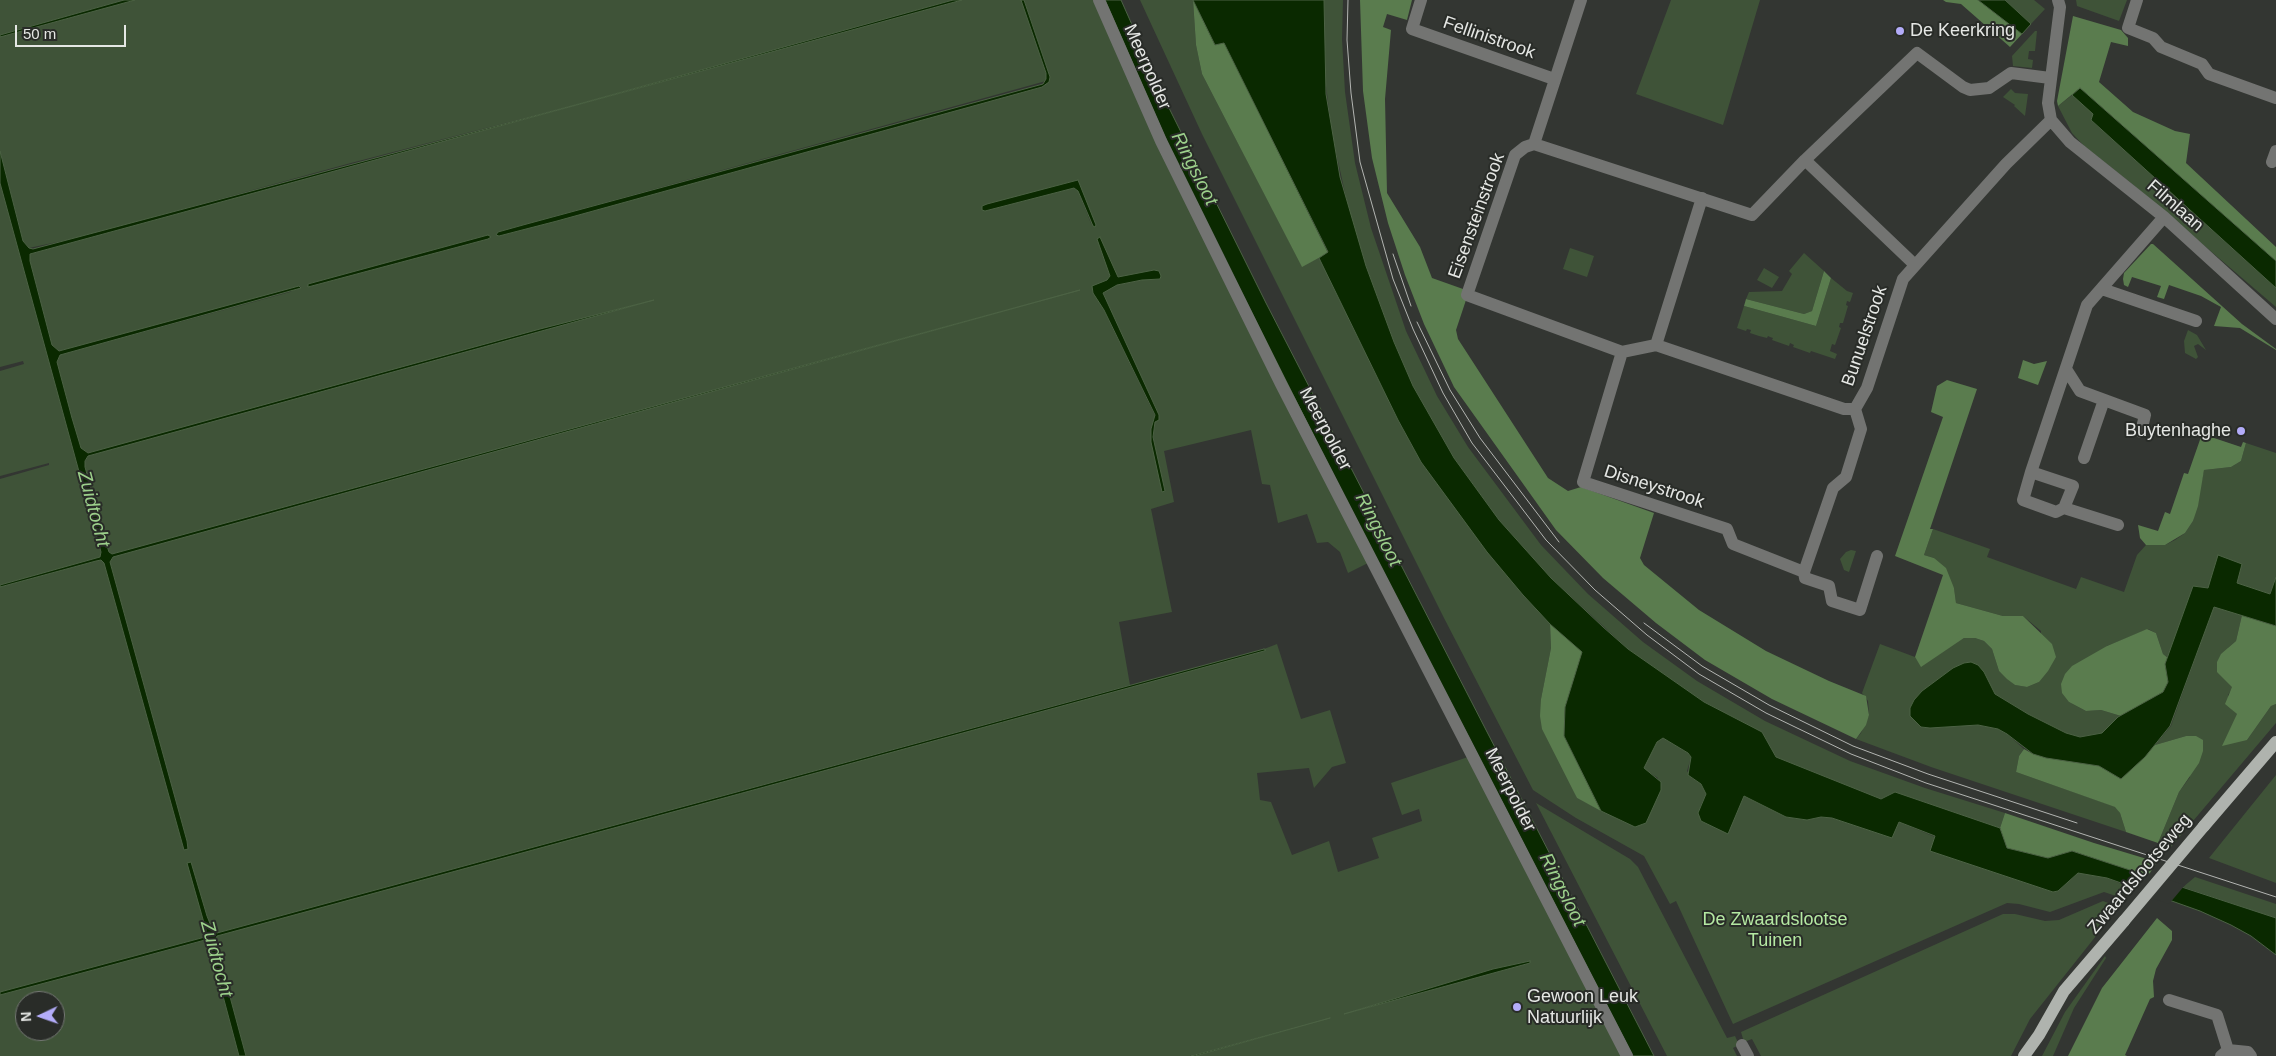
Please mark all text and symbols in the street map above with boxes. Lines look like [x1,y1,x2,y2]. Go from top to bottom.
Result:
street label: Fellinistrook [1440,12,1538,64]
scale bar [18,15,129,47]
place label: De Keerkring [1910,20,2015,42]
street label: Meerpolder [1119,21,1175,113]
text: 50 m [23,25,56,42]
marker: De Keerkring [1894,25,1906,37]
water label: Ringsloot [1166,129,1222,209]
street label: Eisensteinstrook [1444,150,1510,282]
street label: Filmlaan [2142,176,2208,236]
street label: Bunuelstrook [1838,283,1892,389]
street label: Meerpolder [1294,384,1356,474]
place label: Buytenhaghe [2125,420,2231,442]
marker: Buytenhaghe [2235,425,2247,437]
street label: Disneystrook [1601,461,1707,513]
water label: Zuidtocht [72,468,114,550]
water label: Ringsloot [1350,490,1406,570]
street label: Meerpolder [1480,745,1540,835]
street label: Zwaardslootseweg [2083,810,2197,938]
water label: Ringsloot [1534,850,1590,930]
park label: De Zwaardslootse Tuinen [1702,909,1848,952]
water label: Zuidtocht [195,918,237,1000]
place label: Gewoon Leuk Natuurlijk [1527,986,1638,1028]
north arrow [15,991,65,1041]
marker: Gewoon Leuk Natuurlijk [1511,1001,1523,1013]
text: N [18,1011,34,1022]

